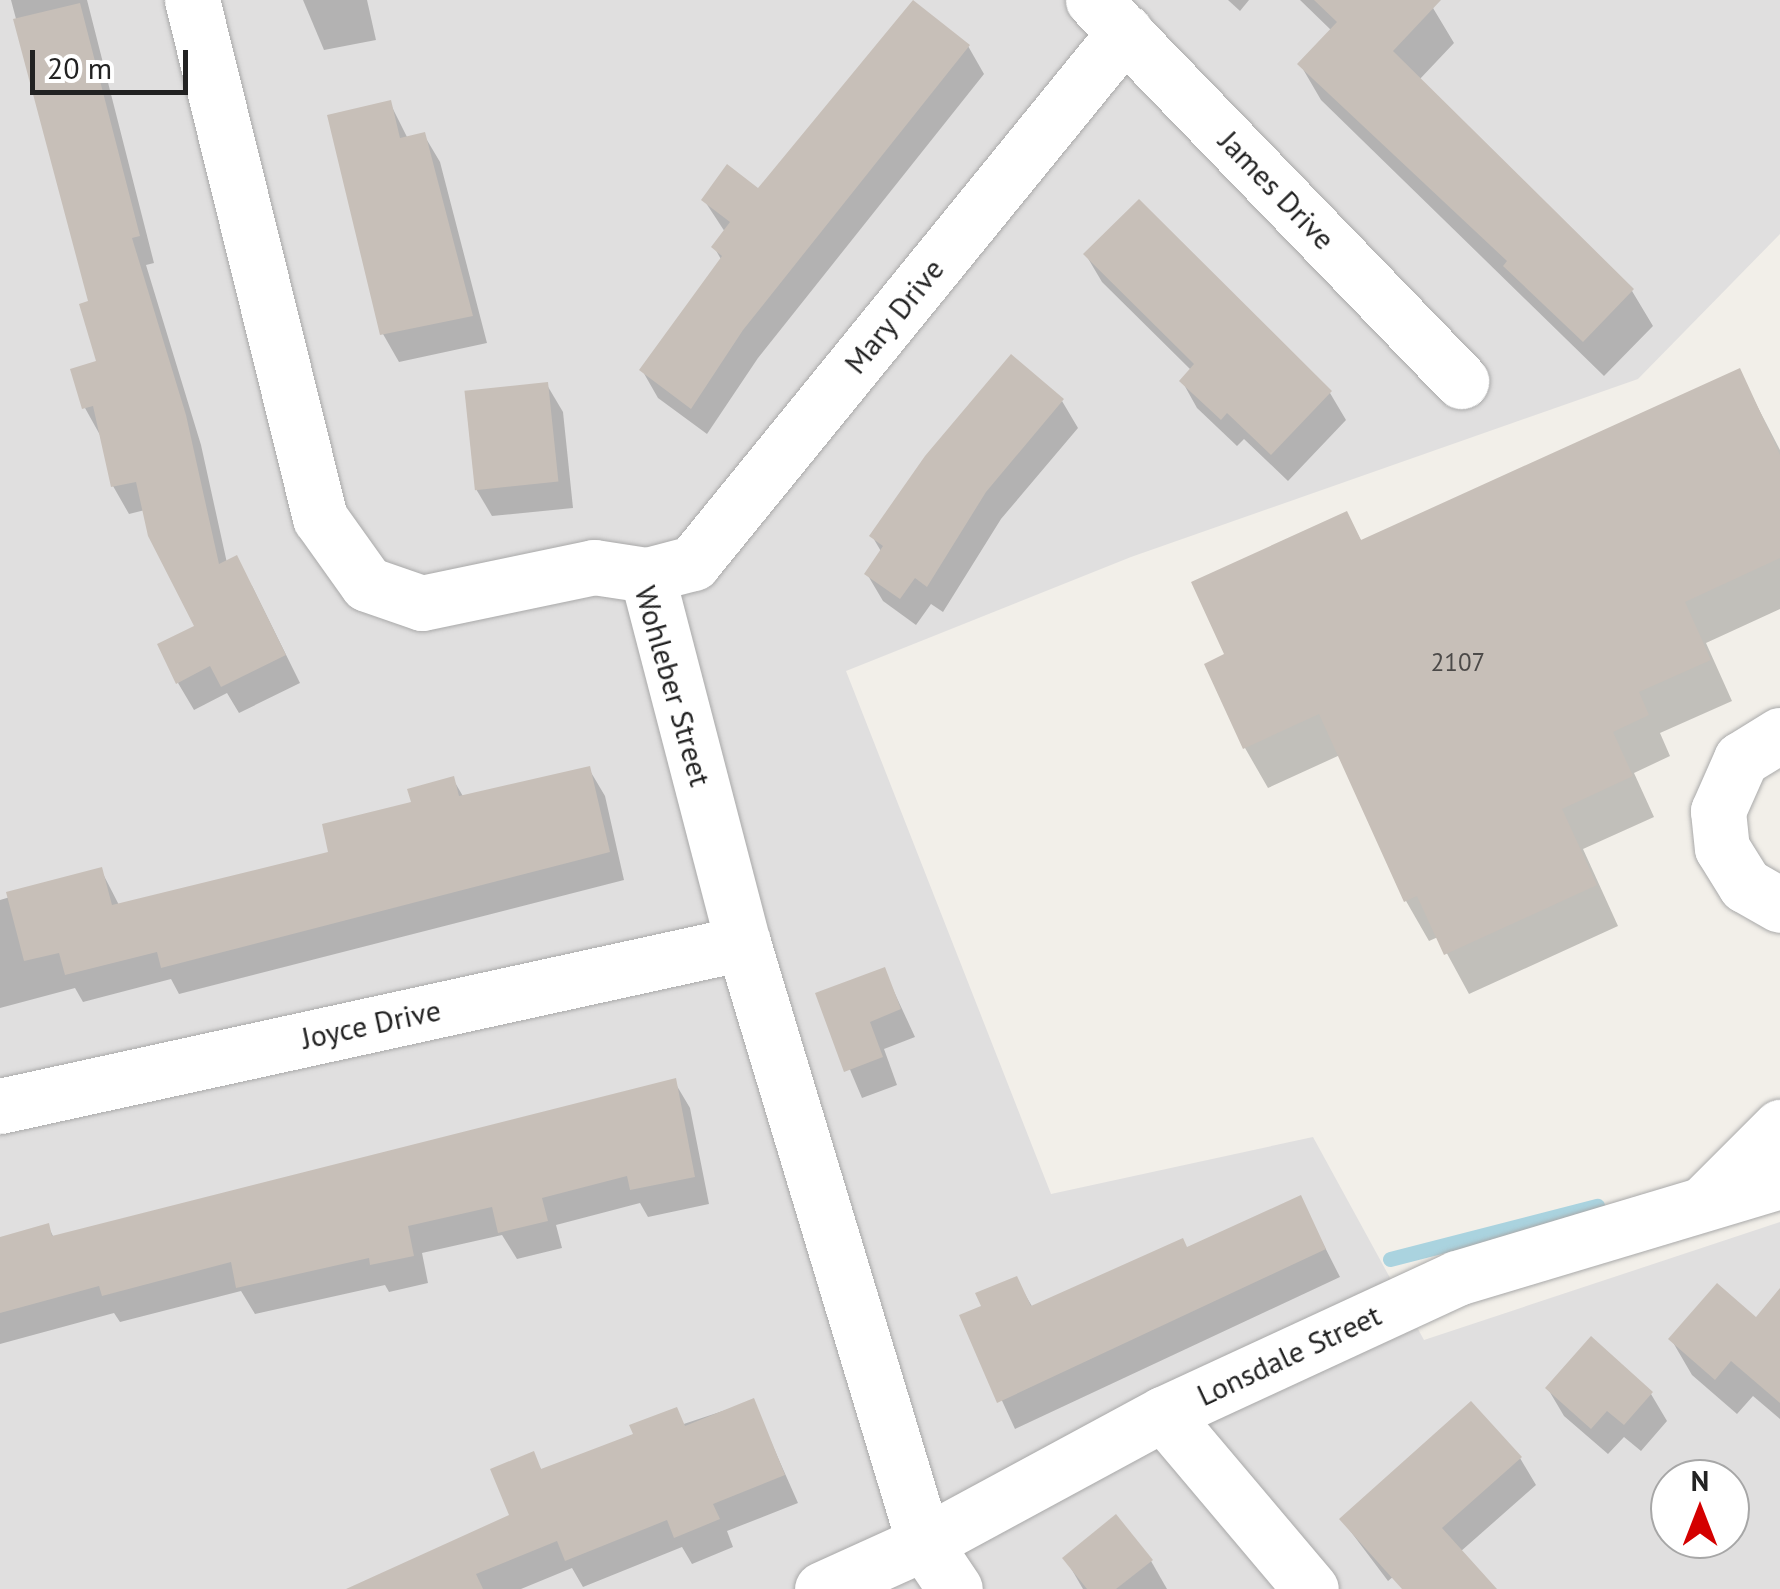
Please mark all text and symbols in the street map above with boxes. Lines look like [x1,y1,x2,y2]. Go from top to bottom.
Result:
scale bar [35,30,192,92]
text: 20 m [47,48,112,87]
street label: James Drive [1212,123,1342,257]
street label: Mary Drive [837,251,951,381]
street label: Wohleber Street [627,582,719,790]
house number: 2107 [1431,647,1485,677]
street label: Joyce Drive [298,992,444,1056]
street label: Lonsdale Street [1191,1297,1387,1413]
north arrow [1650,1459,1750,1559]
text: N [1691,1462,1709,1499]

